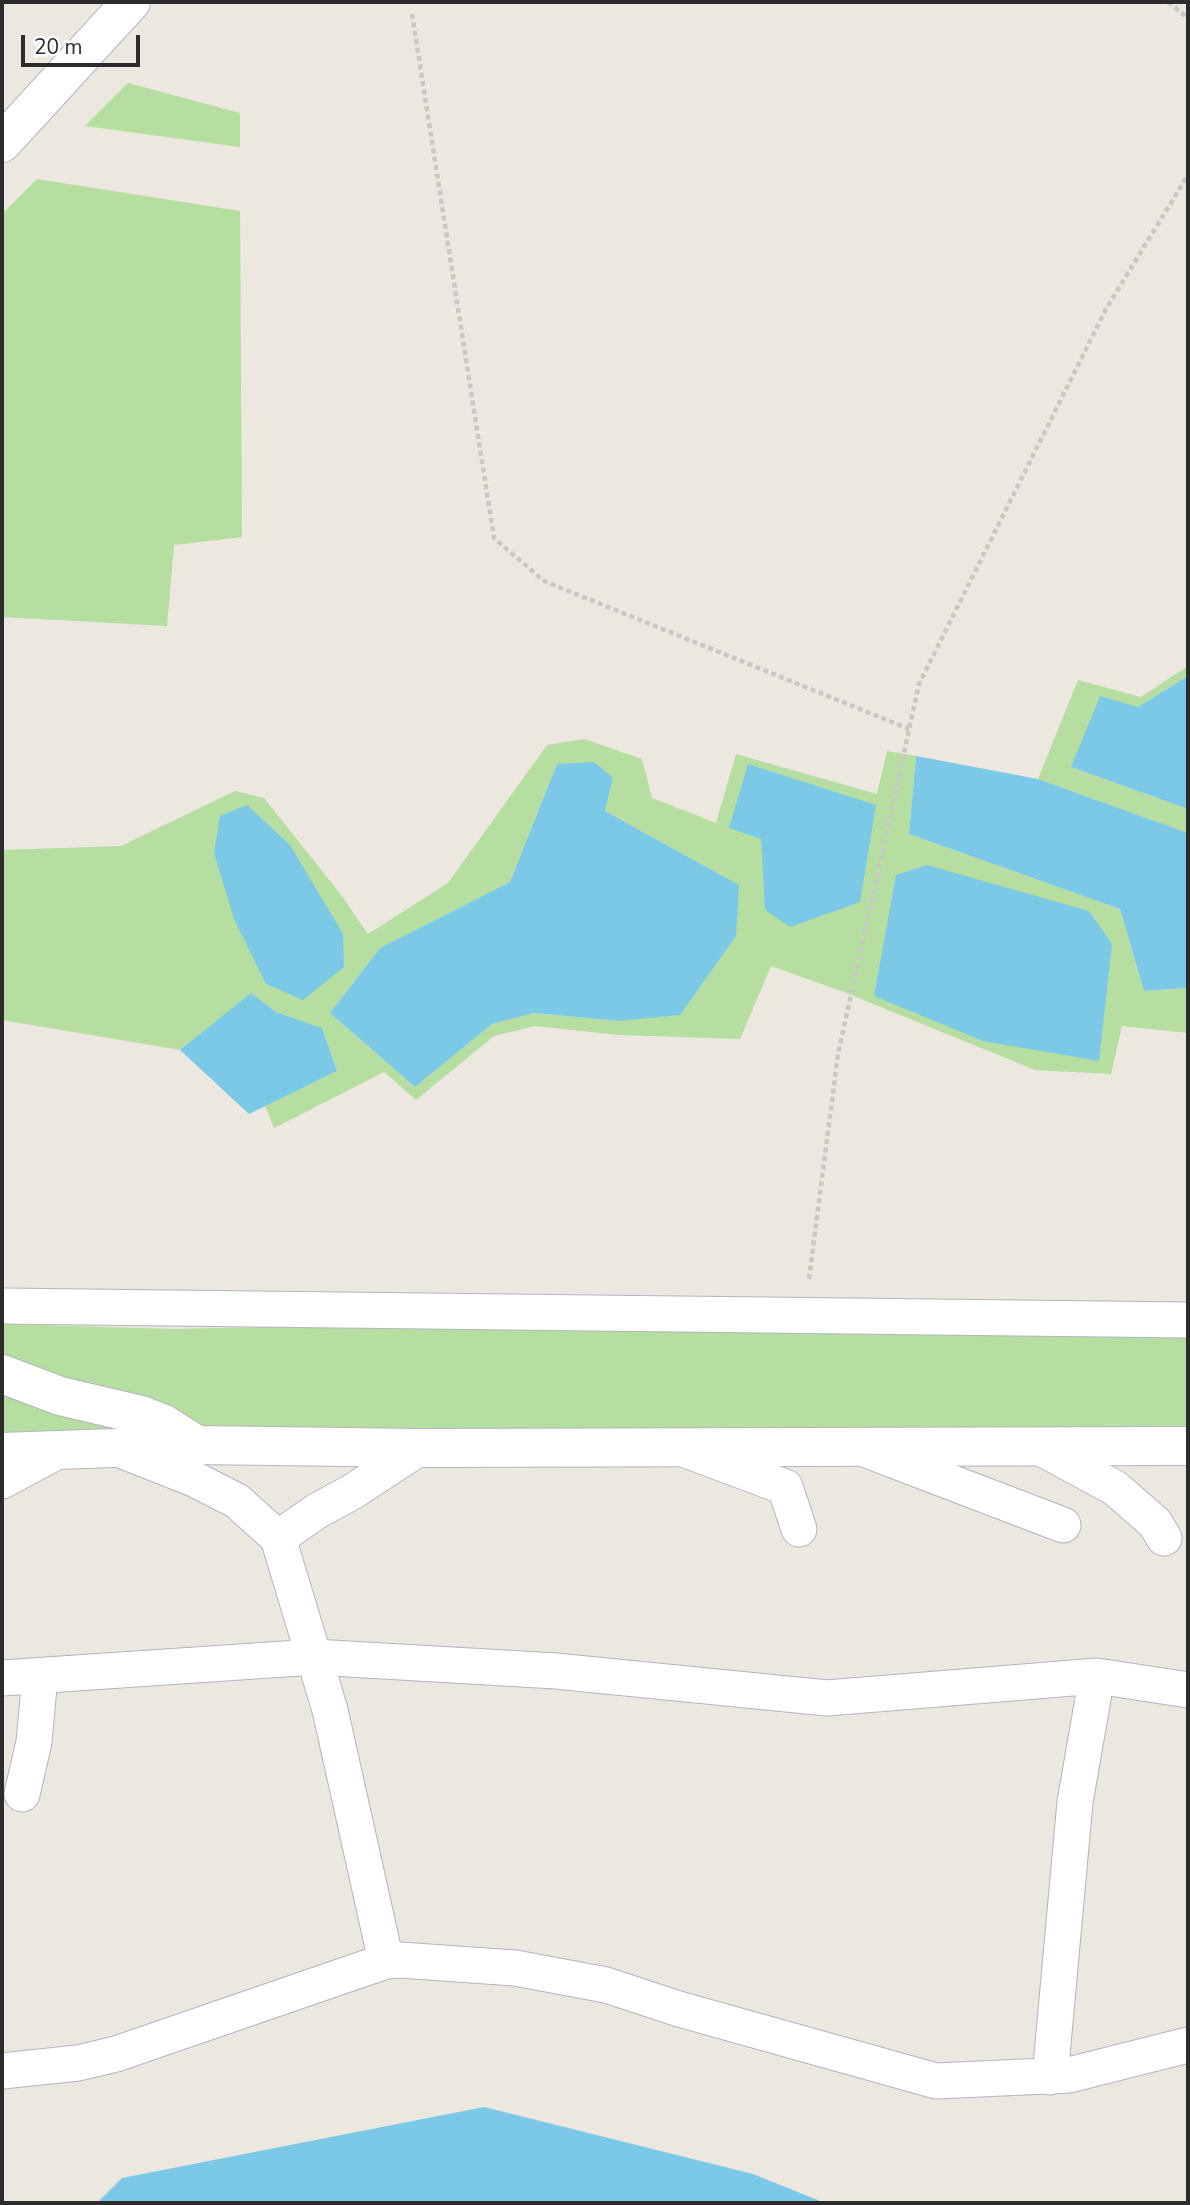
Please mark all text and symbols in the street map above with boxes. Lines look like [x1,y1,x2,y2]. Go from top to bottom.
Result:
scale bar [24,21,144,65]
text: 20 m [34,33,83,61]

